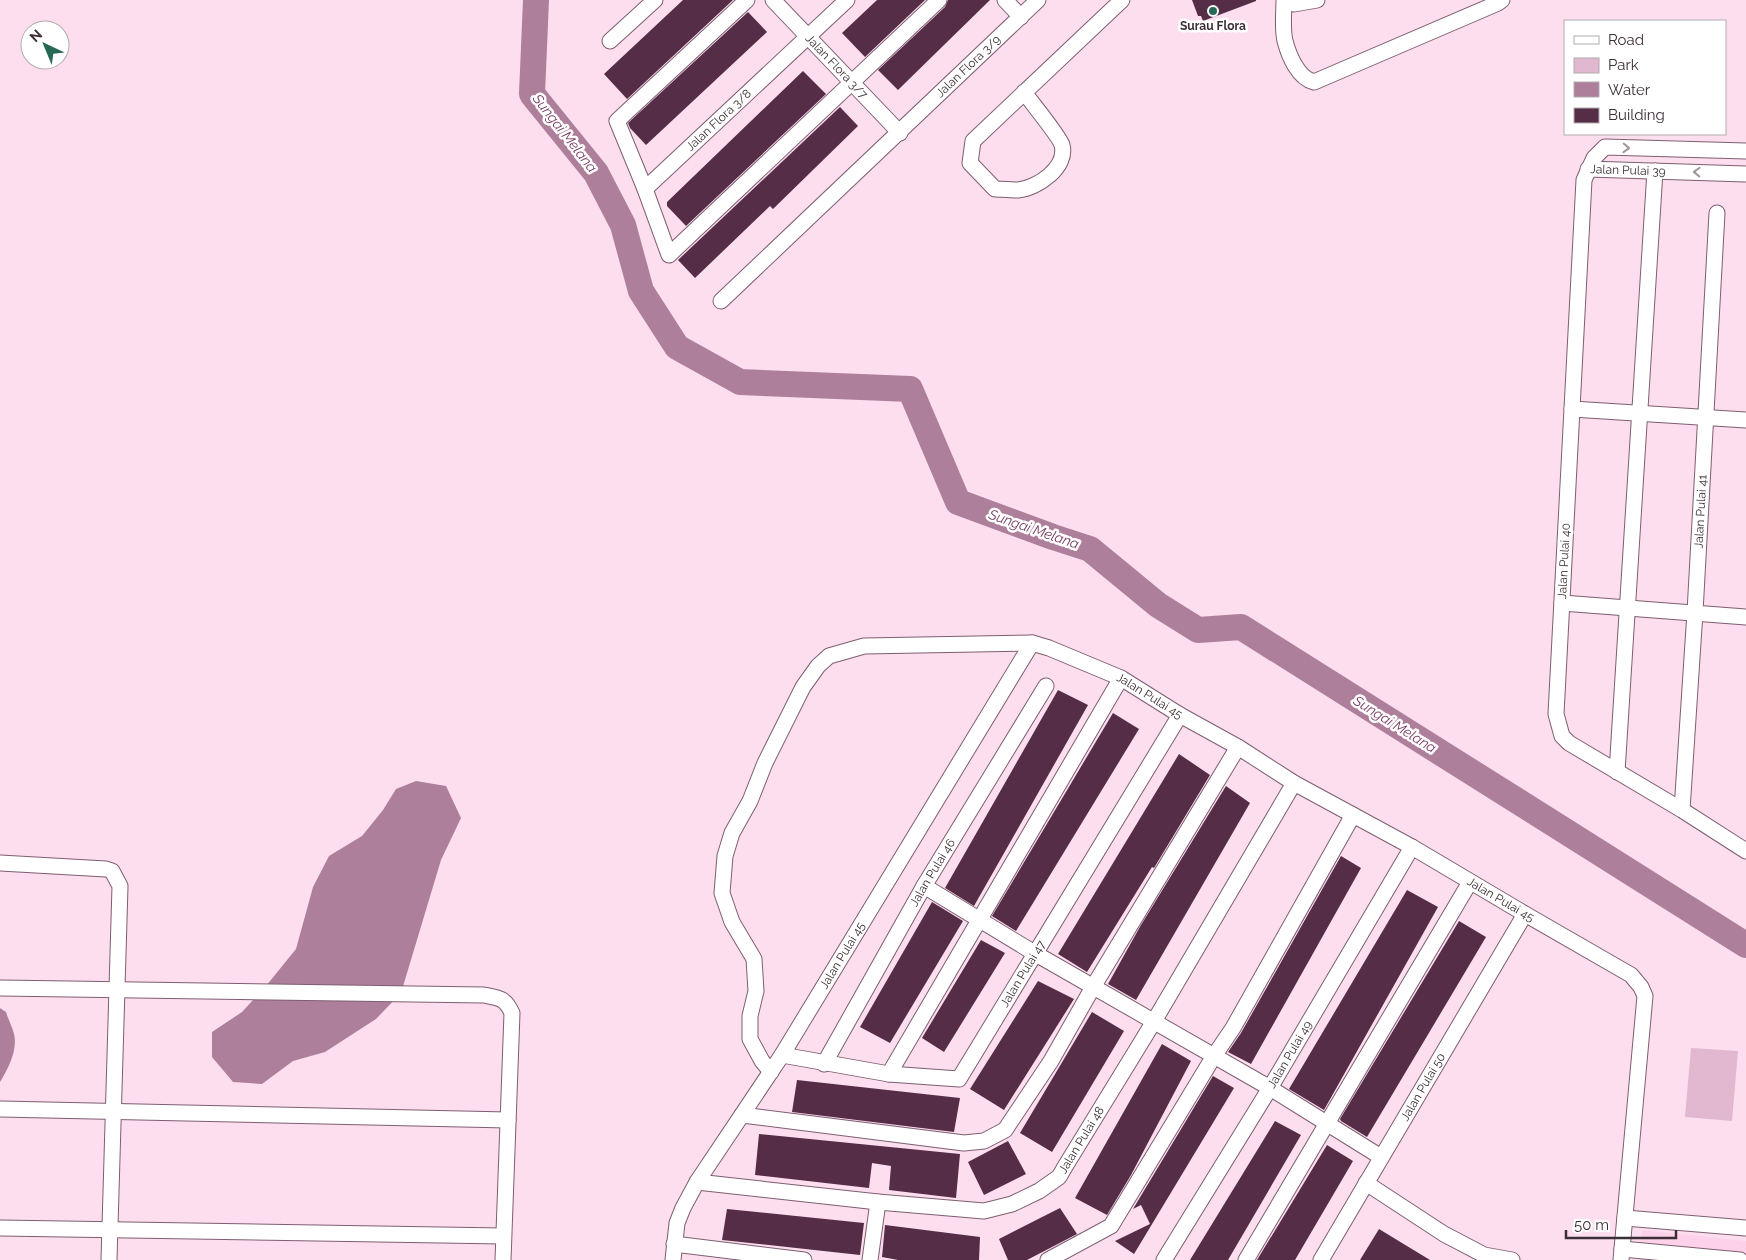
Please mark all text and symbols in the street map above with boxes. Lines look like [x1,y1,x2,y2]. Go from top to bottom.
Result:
marker: Surau Flora [1207,5,1219,17]
place label: Surau Flora [1180,19,1246,33]
north arrow [20,20,70,70]
legend [1564,20,1726,135]
text: N [27,26,45,45]
text: Road [1608,31,1644,49]
street label: Jalan Flora 3/7 [803,32,871,102]
street label: Jalan Flora 3/9 [933,32,1003,100]
text: Park [1608,56,1639,74]
text: Water [1608,81,1651,99]
street label: Jalan Flora 3/8 [683,86,754,154]
water label: Sungai Melana [529,90,600,175]
text: Building [1608,106,1665,124]
one-way arrow [1622,142,1630,153]
street label: Jalan Pulai 39 [1590,162,1666,178]
one-way arrow [1693,167,1701,177]
street label: Jalan Pulai 41 [1692,474,1710,549]
water label: Sungai Melana [986,506,1081,552]
street label: Jalan Pulai 40 [1555,523,1573,599]
street label: Jalan Pulai 45 [1115,670,1186,722]
water label: Sungai Melana [1350,692,1439,756]
street label: Jalan Pulai 46 [907,836,958,909]
street label: Jalan Pulai 45 [1465,874,1537,925]
street label: Jalan Pulai 45 [817,919,868,991]
street label: Jalan Pulai 47 [997,937,1049,1009]
street label: Jalan Pulai 49 [1265,1018,1315,1091]
street label: Jalan Pulai 50 [1398,1051,1448,1123]
street label: Jalan Pulai 48 [1056,1104,1107,1176]
scale bar [1566,1208,1676,1240]
text: 50 m [1574,1216,1609,1234]

